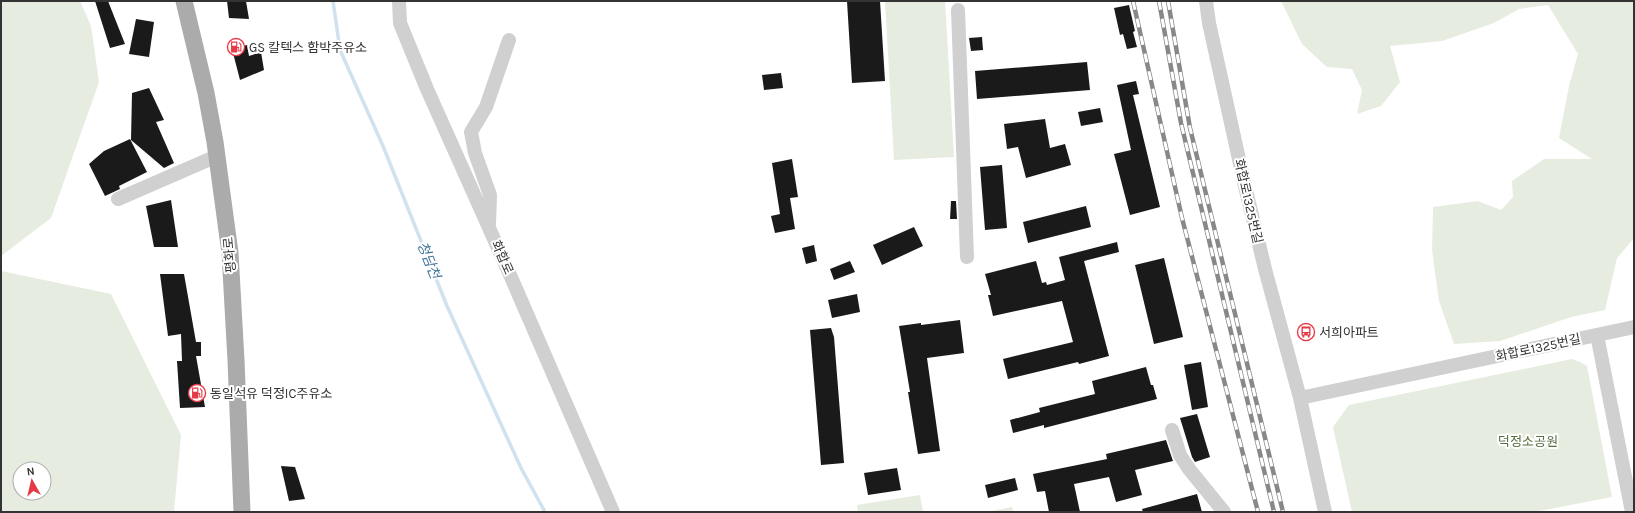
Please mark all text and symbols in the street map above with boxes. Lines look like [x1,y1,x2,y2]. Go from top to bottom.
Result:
fuel station icon: GS 칼텍스 함박주유소 [226,37,246,57]
place label: GS 칼텍스 함박주유소 [249,40,367,55]
street label: 화합로1325번길 [1231,157,1266,245]
street label: 평화로 [220,236,239,273]
street label: 화합로 [488,238,517,277]
water label: 청담천 [413,239,444,282]
bus stop icon: 서희아파트 [1296,322,1316,342]
place label: 서희아파트 [1319,325,1379,340]
street label: 화합로1325번길 [1494,331,1582,364]
fuel station icon: 동일석유 덕정IC주유소 [187,383,207,403]
place label: 동일석유 덕정IC주유소 [210,386,332,401]
park label: 덕정소공원 [1498,434,1558,449]
north arrow [12,461,52,501]
text: N [26,465,35,479]

